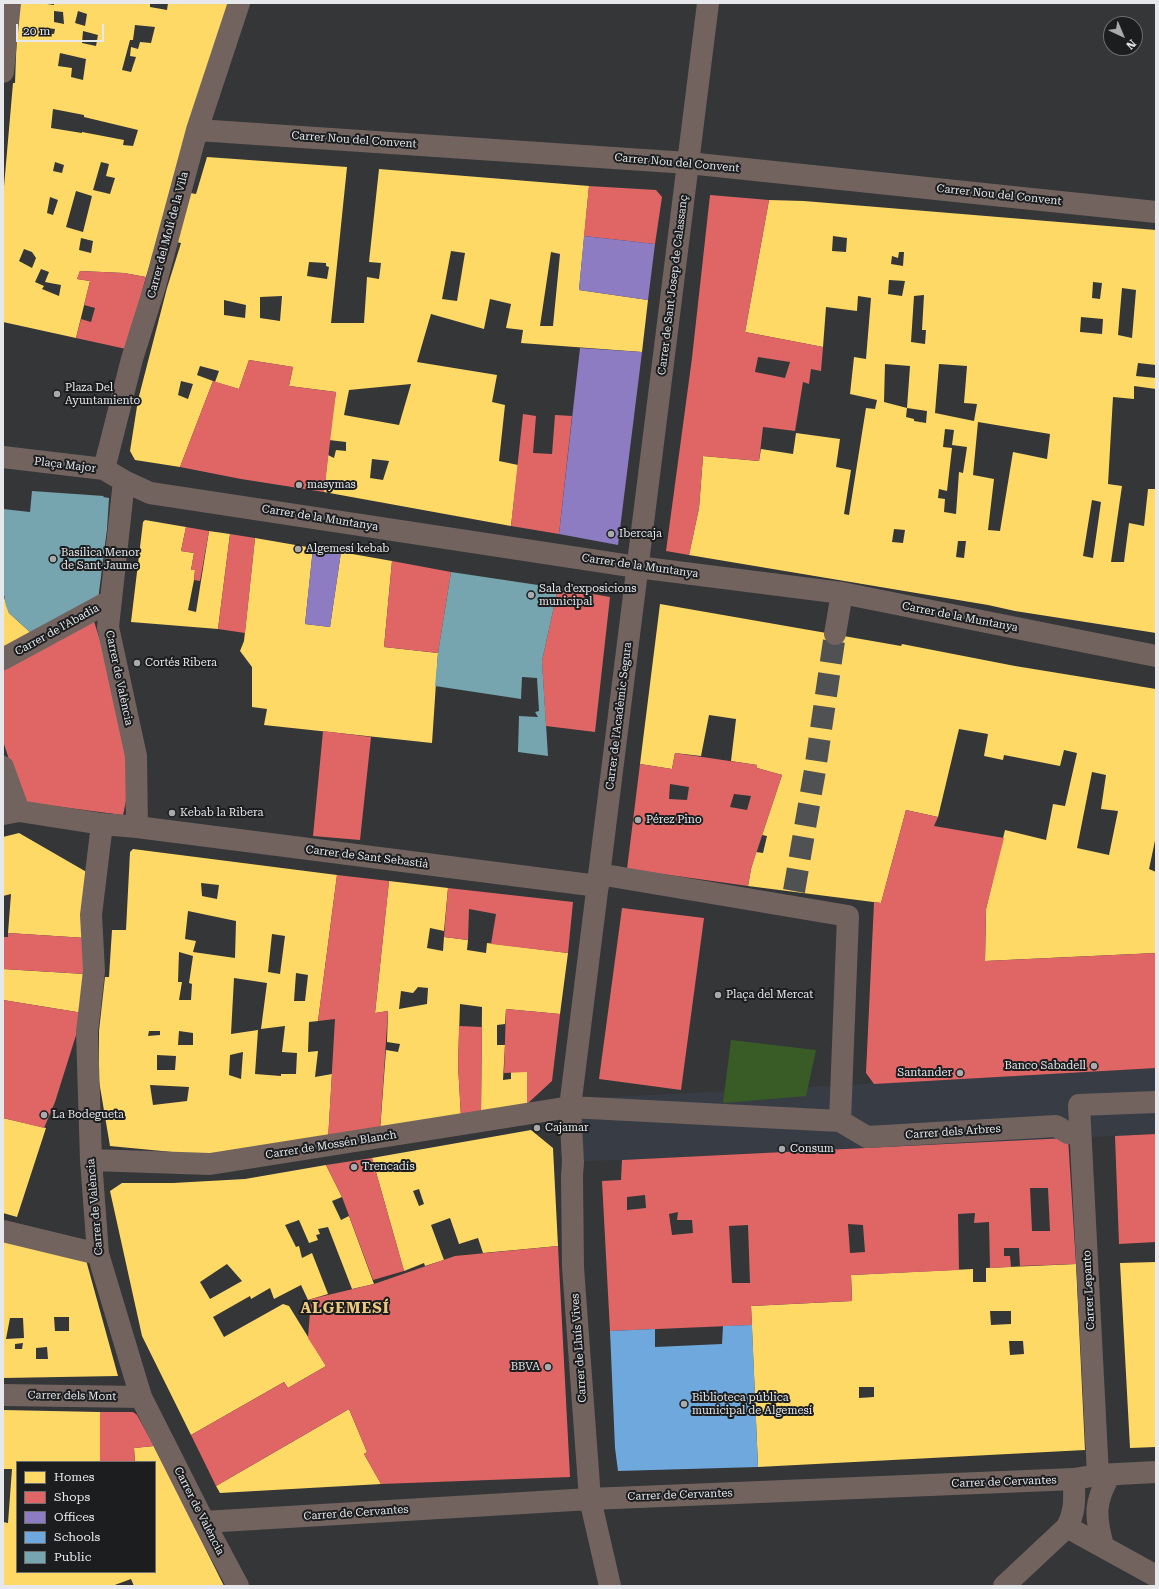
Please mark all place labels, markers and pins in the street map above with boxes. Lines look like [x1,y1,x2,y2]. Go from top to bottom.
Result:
place label: Plaza Del Ayuntamiento [65,381,140,407]
marker: Plaza Del Ayuntamiento [52,389,62,399]
place label: masymas [307,478,356,492]
marker: masymas [294,480,304,490]
place label: Ibercaja [619,527,662,541]
marker: Ibercaja [606,529,616,539]
place label: Algemesí kebab [306,542,389,556]
marker: Algemesí kebab [293,544,303,554]
place label: Basílica Menor de Sant Jaume [61,546,140,572]
marker: Basílica Menor de Sant Jaume [48,554,58,564]
place label: Sala d'exposicions municipal [539,582,637,608]
marker: Sala d'exposicions municipal [526,590,536,600]
place label: Cortés Ribera [145,656,217,670]
marker: Cortés Ribera [132,658,142,668]
place label: Kebab la Ribera [180,806,263,820]
marker: Kebab la Ribera [167,808,177,818]
place label: Pérez Pino [646,813,702,827]
marker: Pérez Pino [633,815,643,825]
place label: Plaça del Mercat [726,988,813,1002]
marker: Plaça del Mercat [713,990,723,1000]
place label: Banco Sabadell [1004,1059,1086,1073]
marker: Banco Sabadell [1089,1061,1099,1071]
place label: Santander [897,1066,952,1080]
marker: Santander [955,1068,965,1078]
place label: La Bodegueta [52,1108,124,1122]
marker: La Bodegueta [39,1110,49,1120]
place label: Cajamar [545,1121,589,1135]
marker: Cajamar [532,1123,542,1133]
place label: Consum [790,1142,834,1156]
marker: Consum [777,1144,787,1154]
place label: Trencadís [362,1160,415,1174]
marker: Trencadís [349,1162,359,1172]
place label: BBVA [511,1360,540,1374]
marker: BBVA [543,1362,553,1372]
place label: Biblioteca pública municipal de Algemesí [692,1391,812,1417]
marker: Biblioteca pública municipal de Algemesí [679,1399,689,1409]

